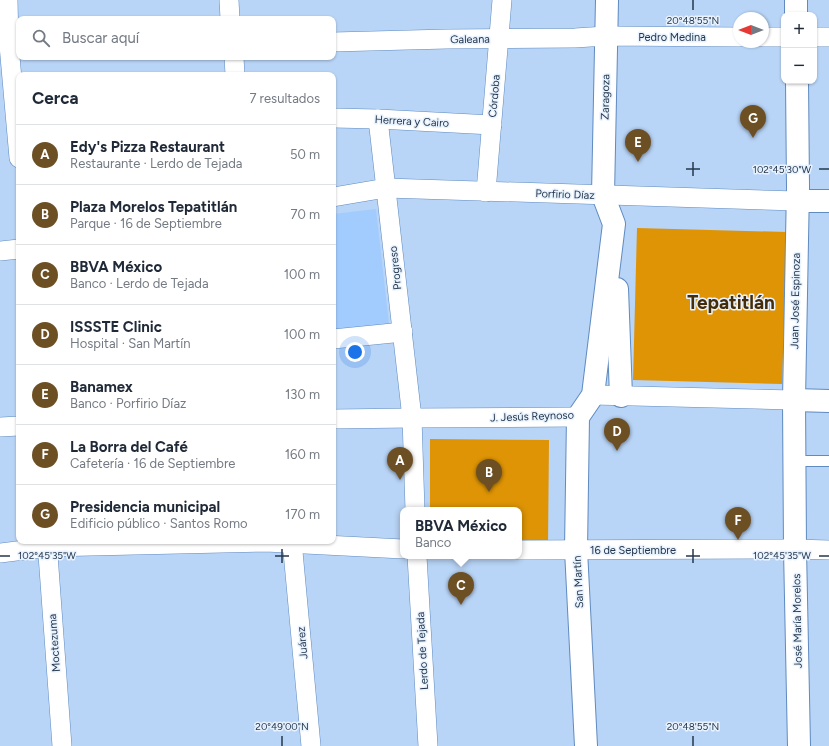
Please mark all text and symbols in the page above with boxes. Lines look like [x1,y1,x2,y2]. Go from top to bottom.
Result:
north arrow [733,12,769,48]
map controls [781,12,817,84]
button: + [781,12,817,48]
text: 20°48'55"N [667,14,719,27]
search box [16,16,336,60]
icon: search [30,27,52,49]
text: Buscar aquí [62,29,139,47]
street label: Pedro Medina [638,31,706,44]
street label: Galeana [450,33,490,46]
button: − [781,48,817,84]
street label: Córdoba [486,74,503,118]
street label: Zaragoza [599,74,612,120]
text: Cerca [32,88,79,108]
text: 7 resultados [249,91,320,106]
pin: G [740,105,766,138]
street label: Herrera y Cairo [374,113,449,130]
pin: E [625,129,651,162]
text: Edy's Pizza Restaurant [70,138,225,156]
text: A [40,147,50,162]
text: 50 m [290,147,320,162]
text: Restaurante · Lerdo de Tejada [70,156,242,171]
text: 102°45'30"W [753,163,812,176]
street label: Porfirio Díaz [535,187,595,202]
text: Plaza Morelos Tepatitlán [70,198,237,216]
text: B [41,207,49,222]
text: 70 m [290,207,320,222]
text: Parque · 16 de Septiembre [70,216,222,231]
street label: Progreso [387,245,404,291]
street label: Juan José Espinoza [788,253,803,349]
text: BBVA México [70,258,162,276]
text: C [40,267,50,282]
text: 100 m [284,267,320,282]
text: Banco · Lerdo de Tejada [70,276,209,291]
district label: Tepatitlán [687,291,775,314]
text: ISSSTE Clinic [70,318,162,336]
text: D [40,327,50,342]
text: 100 m [284,327,320,342]
text: Hospital · San Martín [70,336,190,351]
your location [345,342,365,362]
text: Banamex [70,378,133,396]
text: E [41,387,49,402]
text: 130 m [285,387,320,402]
text: Banco · Porfirio Díaz [70,396,186,411]
street label: J. Jesús Reynoso [490,409,574,424]
pin: D [604,418,630,451]
text: La Borra del Café [70,438,188,456]
text: F [41,447,49,462]
text: 160 m [285,447,320,462]
pin: A [387,447,413,480]
text: Cafetería · 16 de Septiembre [70,456,235,471]
pin: B [476,459,502,492]
text: Presidencia municipal [70,498,220,516]
text: G [40,507,50,522]
text: 170 m [285,507,320,522]
popup [400,507,522,559]
pin: F [725,507,751,540]
text: Edificio público · Santos Romo [70,516,248,531]
text: BBVA México [415,517,507,535]
text: Banco [415,535,451,550]
street label: 16 de Septiembre [590,544,676,557]
text: 102°45'35"W [18,549,76,562]
text: 102°45'35"W [753,549,811,562]
street label: San Martín [571,555,586,609]
pin: C [448,572,474,605]
street label: José María Morelos [790,574,805,668]
street label: Lerdo de Tejada [414,612,431,690]
street label: Moctezuma [46,613,63,672]
street label: Juárez [295,626,310,660]
text: 20°49'00"N [255,720,309,733]
text: 20°48'55"N [667,720,719,733]

